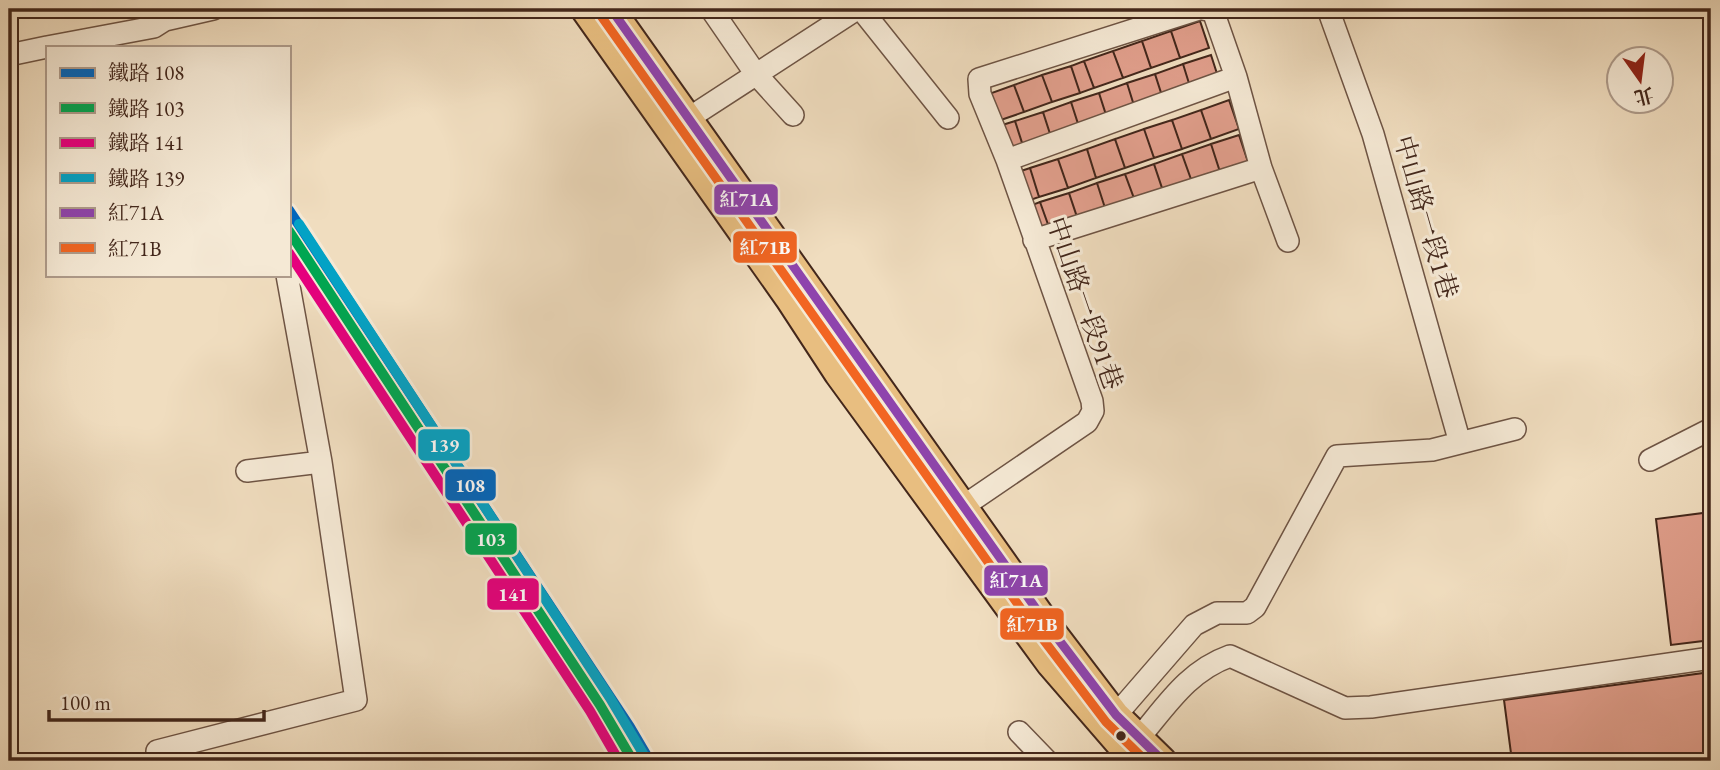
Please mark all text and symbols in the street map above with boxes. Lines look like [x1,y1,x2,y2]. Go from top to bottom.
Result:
legend [46,46,290,276]
north arrow [1604,46,1674,116]
text: 鐵路 108 [108,59,184,86]
text: 北 [1632,82,1656,110]
text: 鐵路 103 [108,95,184,122]
text: 鐵路 141 [108,129,184,156]
street label: 中山路一段1巷 [1386,131,1466,303]
text: 鐵路 139 [108,165,184,192]
line badge: 紅71A [713,183,779,216]
text: 紅71A [720,187,773,212]
text: 紅71A [108,199,164,226]
street label: 中山路一段91巷 [1039,212,1131,394]
line badge: 紅71B [732,230,798,264]
text: 紅71B [108,235,162,262]
text: 紅71B [740,235,791,260]
line badge: 139 [417,428,471,462]
text: 139 [429,433,459,458]
line badge: 108 [444,468,497,502]
text: 108 [455,473,485,498]
line badge: 103 [464,522,518,556]
text: 103 [476,527,506,552]
line badge: 紅71A [983,564,1049,597]
text: 紅71A [990,568,1043,593]
line badge: 141 [486,577,540,611]
text: 141 [498,582,528,607]
line badge: 紅71B [999,607,1065,641]
text: 紅71B [1007,612,1058,637]
scale bar [49,679,264,723]
text: 100 m [60,689,111,716]
unlabelled marker [1114,729,1128,743]

